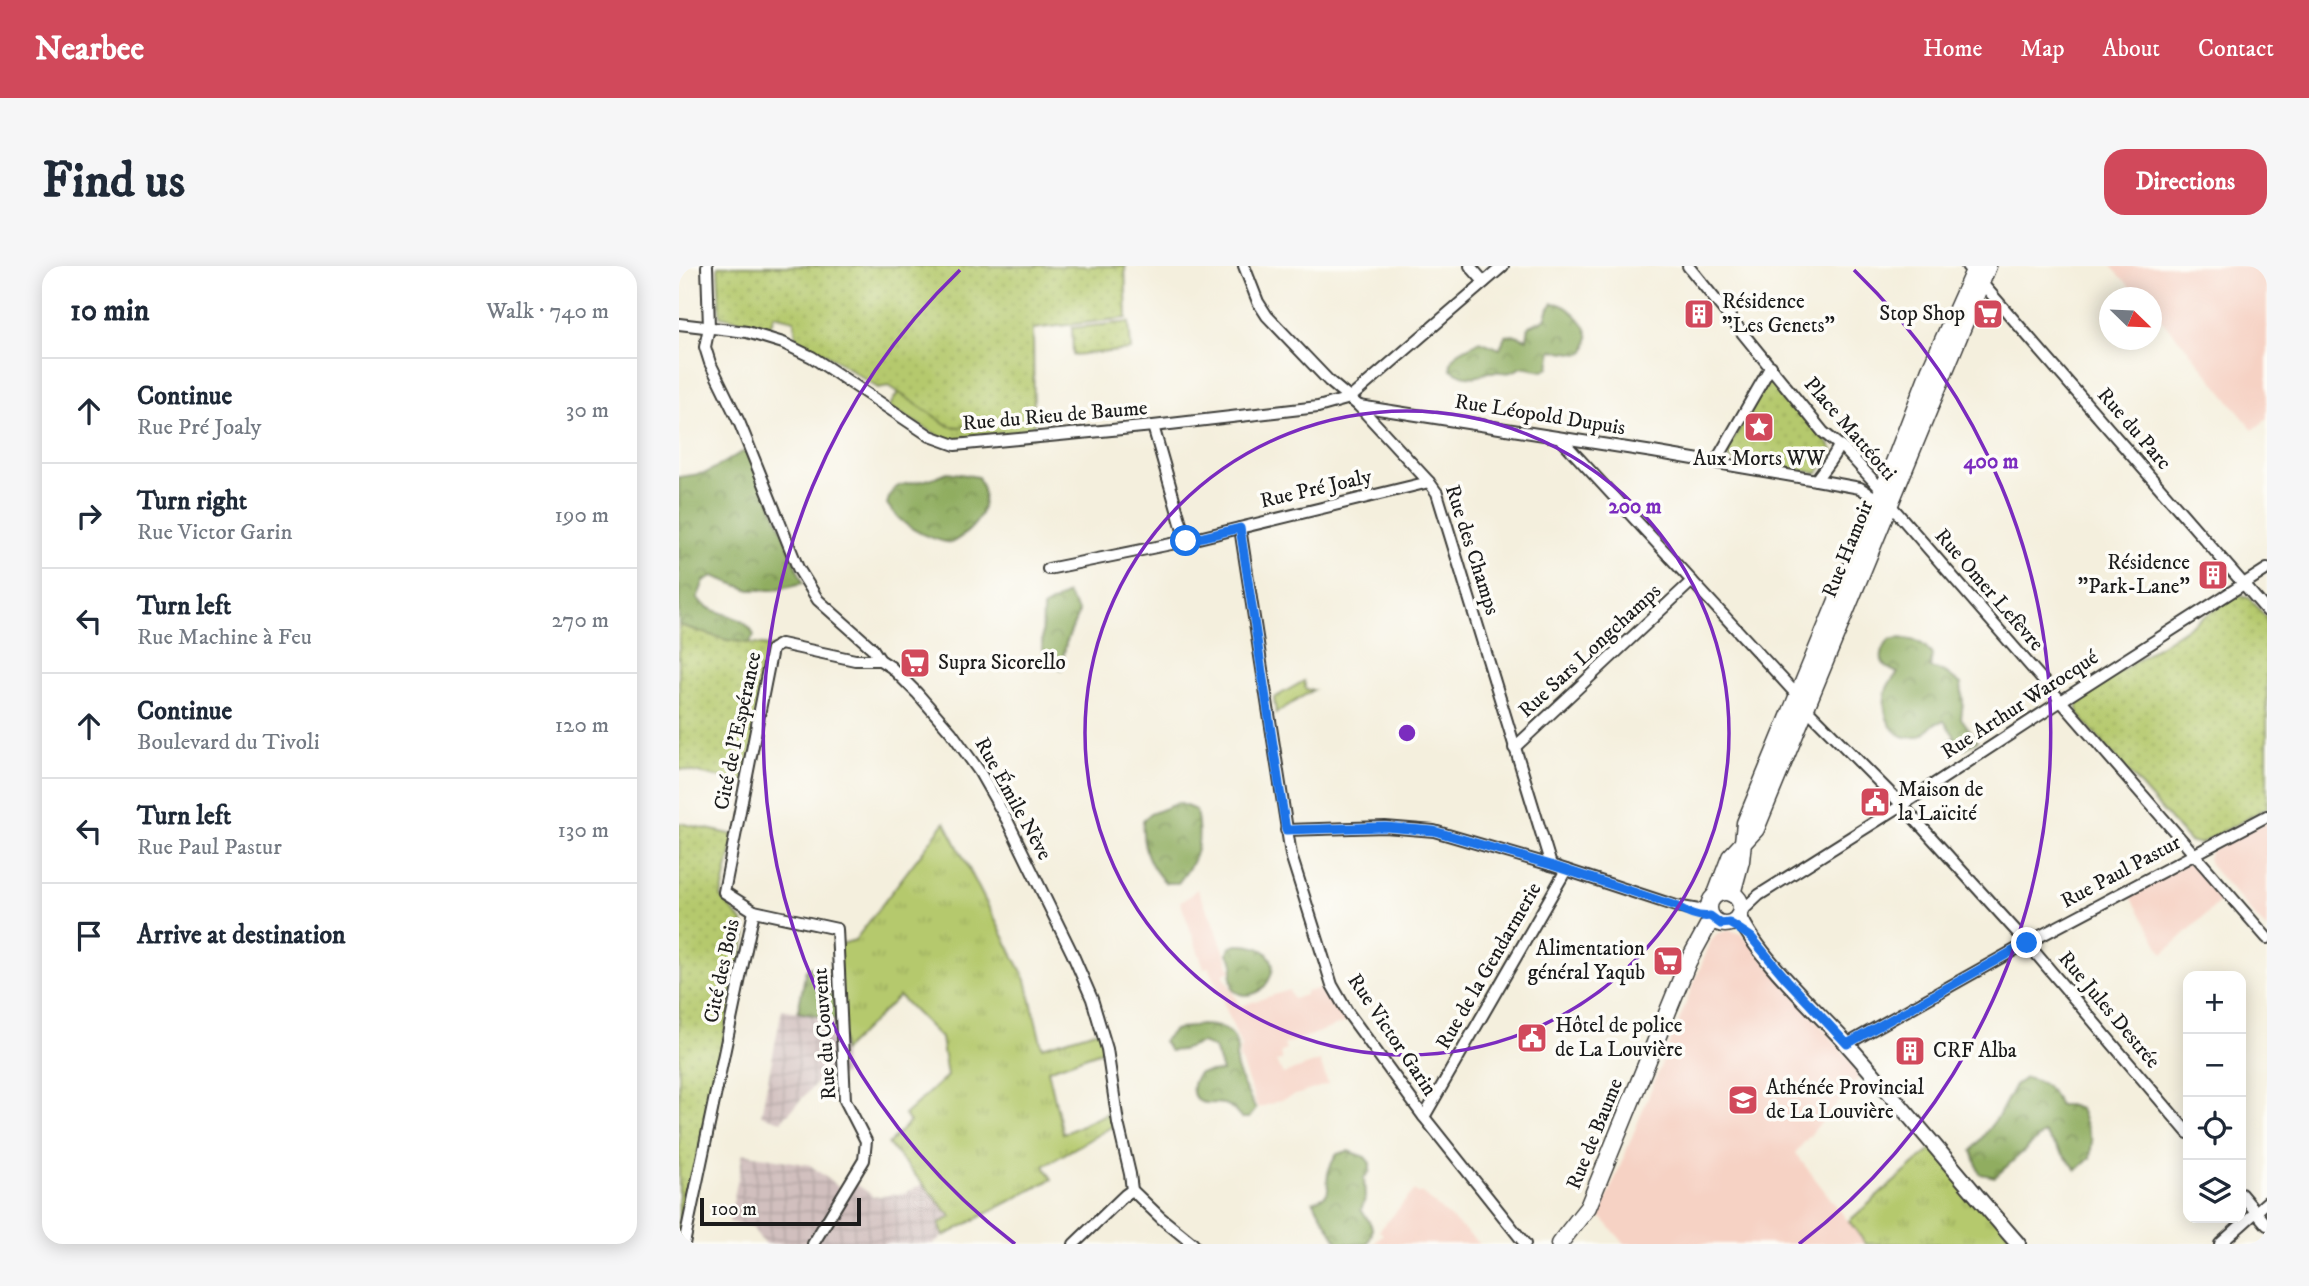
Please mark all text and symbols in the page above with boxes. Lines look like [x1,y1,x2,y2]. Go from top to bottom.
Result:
text: Nearbee [35,29,144,70]
text: Home [1923,34,1982,64]
text: Map [2020,34,2065,64]
text: About [2103,34,2160,64]
text: Contact [2198,34,2274,64]
button: Directions [2104,149,2267,215]
text: Find us [42,151,185,213]
north arrow [2099,287,2162,350]
place label: Résidence "Les Genets" [1722,289,1835,339]
text: 10 min [70,293,149,330]
text: Walk · 740 m [486,297,609,326]
building icon: Résidence "Les Genets" [1682,297,1716,331]
supermarket icon: Stop Shop [1971,297,2005,331]
place label: Stop Shop [1879,301,1965,327]
street label: Place Mattéotti [1798,372,1902,486]
text: Continue [137,380,232,413]
street label: Rue du Parc [2091,383,2177,475]
street label: Rue Léopold Dupuis [1453,389,1627,441]
icon: ahead [70,392,108,430]
street label: Rue du Rieu de Baume [961,395,1149,437]
text: 30 m [566,396,609,425]
place icon: Aux Morts WW [1742,410,1776,444]
text: Rue Pré Joaly [137,413,261,442]
place label: Aux Morts WW [1693,446,1826,472]
text: 400 m [1964,449,2019,475]
street label: Rue Pré Joaly [1258,463,1375,514]
street label: Rue des Champs [1439,482,1505,618]
text: Turn right [137,485,247,518]
text: 200 m [1608,494,1662,520]
street label: Rue Hamoir [1817,496,1879,602]
icon: right [70,497,108,535]
text: 190 m [555,501,609,530]
text: Rue Victor Garin [137,518,292,547]
street label: Rue Omer Lefèvre [1929,523,2049,657]
route start [1170,525,1201,556]
place label: Résidence "Park-Lane" [2078,550,2190,600]
building icon: Résidence "Park-Lane" [2196,558,2230,592]
street label: Rue Sars Longchamps [1513,578,1667,724]
text: Turn left [137,590,231,623]
icon: left [70,602,108,640]
text: 270 m [552,606,609,635]
text: Rue Machine à Feu [137,623,312,652]
street label: Rue Arthur Warocqué [1937,644,2104,765]
supermarket icon: Supra Sicorello [898,646,932,680]
street label: Cité de l'Espérance [709,649,768,812]
place label: Supra Sicorello [938,650,1066,676]
text: Continue [137,695,232,728]
icon: ahead [70,707,108,745]
text: 120 m [555,711,609,740]
centre of rings [1395,721,1419,745]
text: Boulevard du Tivoli [137,728,320,757]
street label: Rue Émile Nève [969,733,1058,865]
place label: Maison de la Laïcité [1898,777,1984,827]
public building icon: Maison de la Laïcité [1858,785,1892,819]
text: Turn left [137,800,231,833]
icon: left [70,812,108,850]
text: 130 m [557,816,609,845]
street label: Rue Paul Pastur [2057,829,2186,915]
text: Rue Paul Pastur [137,833,282,862]
street label: Rue de la Gendarmerie [1431,878,1548,1054]
icon: arrive [70,917,108,955]
street label: Cité des Bois [698,917,746,1025]
text: Arrive at destination [137,919,346,952]
route end [2011,927,2042,958]
place label: Alimentation général Yaqub [1528,936,1645,986]
supermarket icon: Alimentation général Yaqub [1651,944,1685,978]
street label: Rue Jules Destrée [2052,946,2166,1074]
street label: Rue du Couvent [807,967,843,1101]
street label: Rue Victor Garin [1342,969,1442,1101]
map controls [2183,971,2246,1223]
button: + [2183,971,2246,1034]
place label: Hôtel de police de La Louvière [1555,1013,1683,1063]
public building icon: Hôtel de police de La Louvière [1515,1021,1549,1055]
building icon: CRF Alba [1893,1034,1927,1068]
button: − [2183,1034,2246,1097]
place label: CRF Alba [1933,1038,2017,1064]
street label: Rue de Baume [1561,1074,1629,1193]
place label: Athénée Provincial de La Louvière [1766,1075,1925,1125]
school or university icon: Athénée Provincial de La Louvière [1726,1083,1760,1117]
button: locate [2183,1097,2246,1160]
button: layers [2183,1160,2246,1223]
scale bar [700,1195,861,1227]
text: 100 m [711,1198,757,1221]

